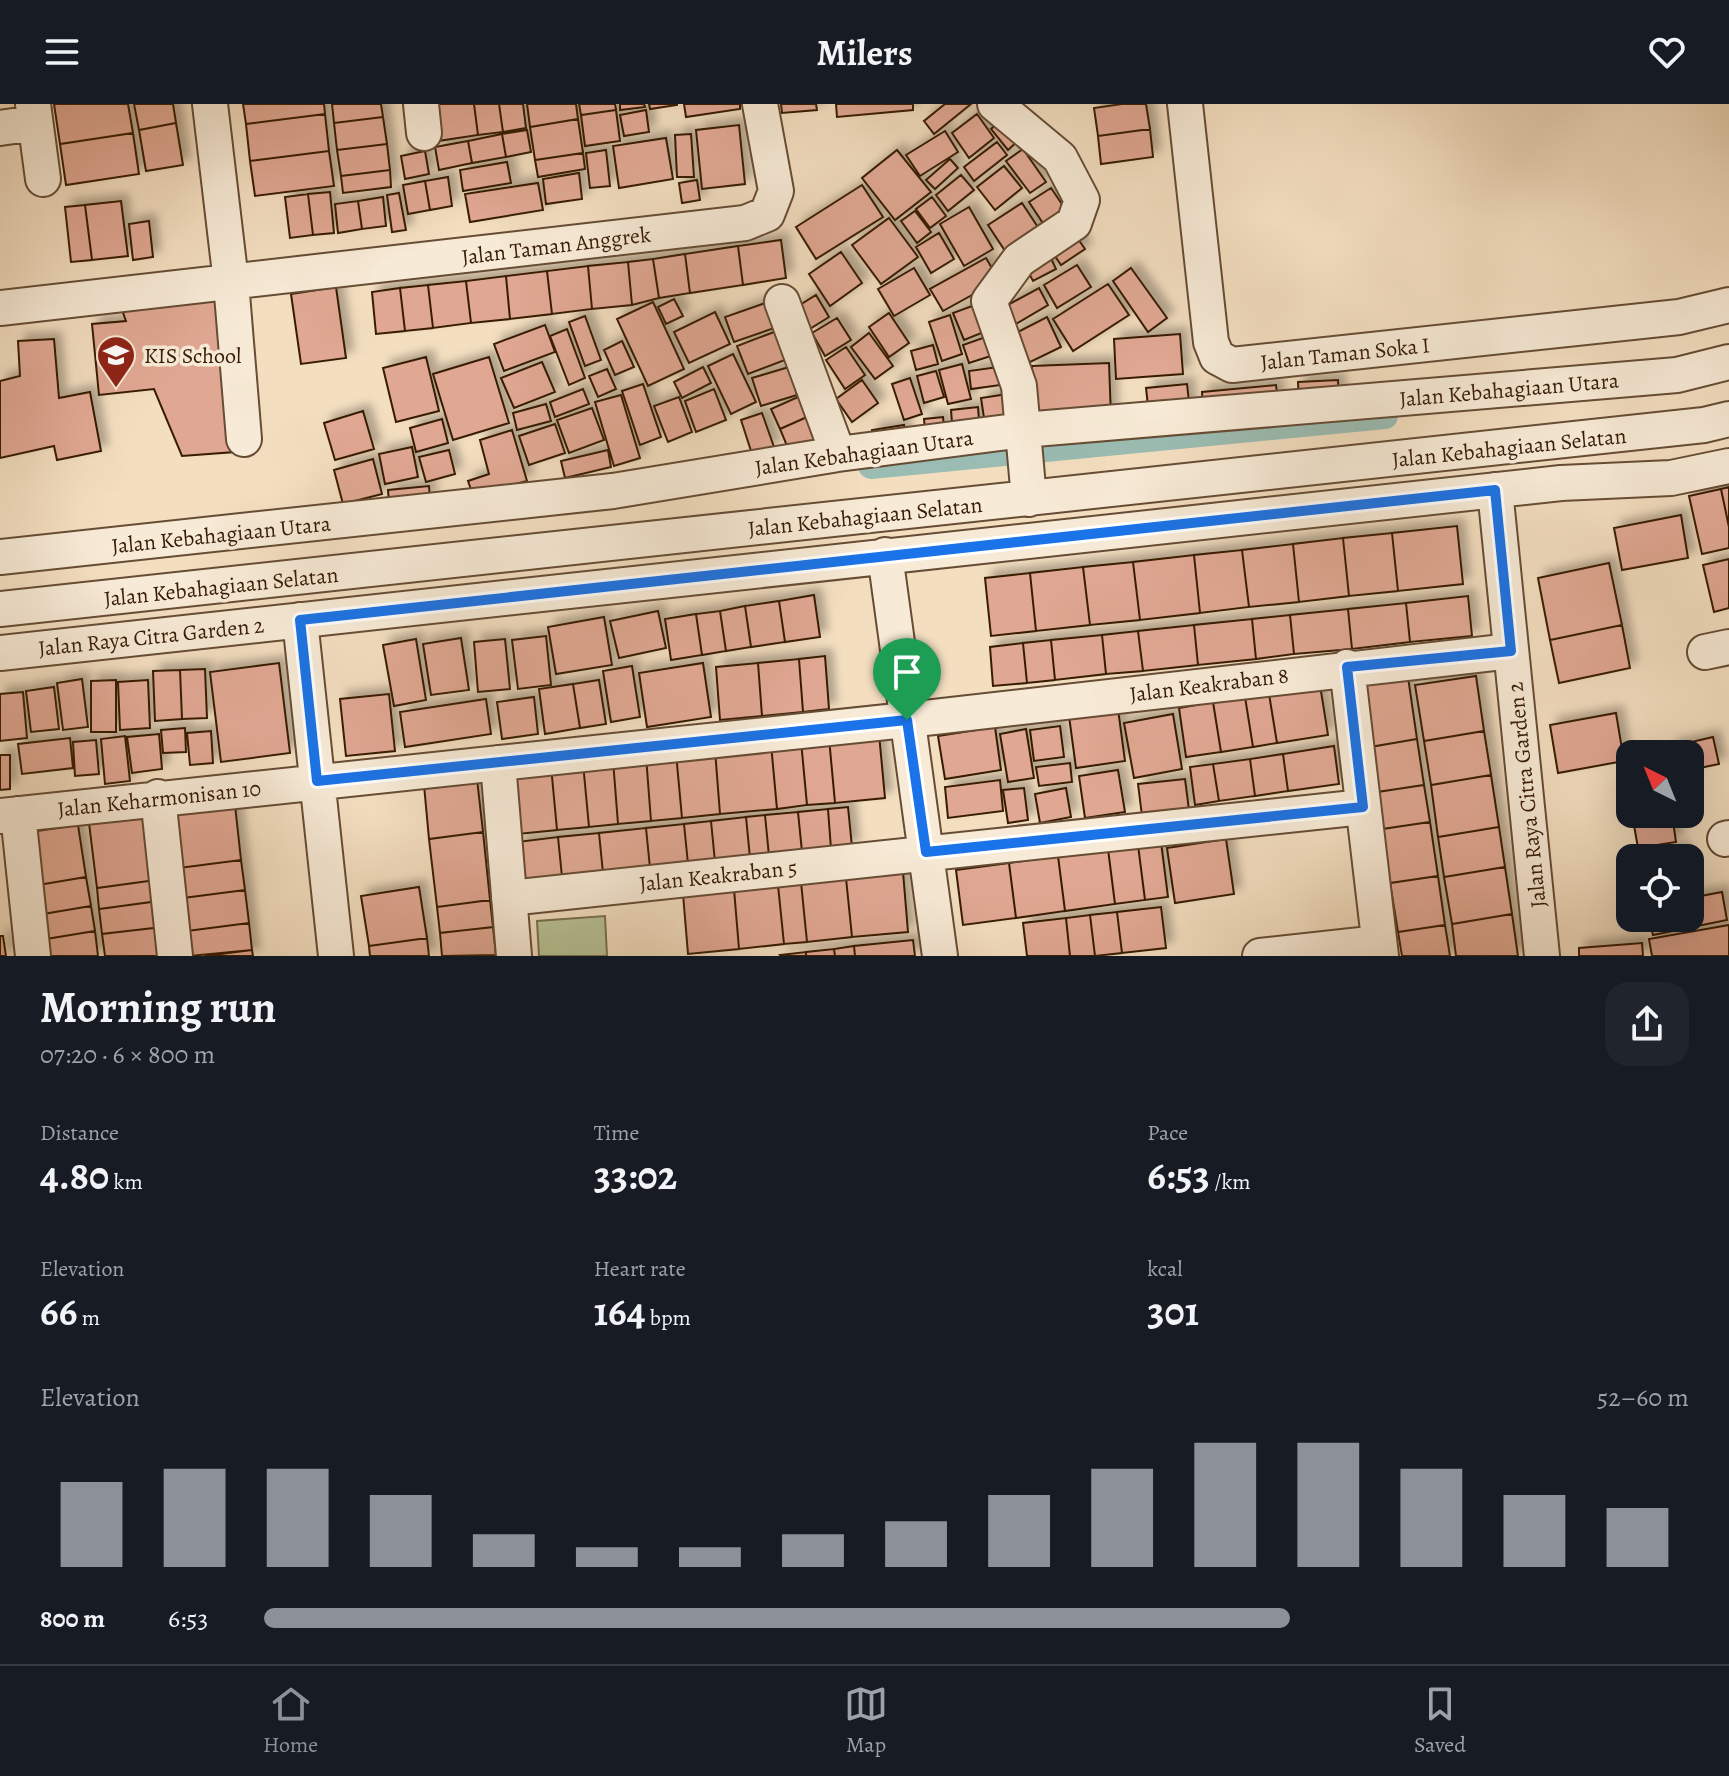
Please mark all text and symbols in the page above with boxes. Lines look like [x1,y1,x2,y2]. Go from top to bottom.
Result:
text: Milers [816,28,913,77]
icon: menu [40,30,84,74]
icon: heart [1645,30,1689,74]
street label: Jalan Taman Anggrek [460,219,653,272]
street label: Jalan Taman Soka I [1259,330,1431,378]
school or university icon: KIS School [95,334,137,389]
place label: KIS School [144,341,241,371]
street label: Jalan Kebahagiaan Utara [1398,365,1621,415]
street label: Jalan Kebahagiaan Selatan [1390,421,1628,475]
street label: Jalan Kebahagiaan Utara [753,423,976,483]
street label: Jalan Kebahagiaan Selatan [746,490,984,544]
street label: Jalan Kebahagiaan Utara [110,508,333,561]
street label: Jalan Kebahagiaan Selatan [102,560,340,614]
street label: Jalan Raya Citra Garden 2 [37,610,265,664]
pin [873,638,941,720]
icon: arrive [885,650,929,694]
street label: Jalan Keakraban 8 [1128,660,1290,710]
street label: Jalan Raya Citra Garden 2 [1500,681,1554,909]
north arrow [1616,740,1704,828]
map controls [1616,740,1704,932]
street label: Jalan Keharmonisan 10 [56,773,262,825]
button: locate [1616,844,1704,932]
street label: Jalan Keakraban 5 [638,853,799,899]
text: Morning run [40,977,276,1037]
button: share [1605,982,1689,1066]
text: 07:20 · 6 × 800 m [40,1037,215,1072]
text: Distance [40,1118,119,1148]
text: Time [594,1118,639,1148]
text: Pace [1147,1118,1188,1148]
text: 4.80 [40,1148,109,1203]
text: 33:02 [594,1148,677,1203]
text: 6:53 [1147,1148,1210,1203]
text: km [109,1167,143,1197]
text: /km [1210,1167,1251,1197]
text: Elevation [40,1254,124,1284]
text: Heart rate [594,1254,686,1284]
text: kcal [1147,1254,1183,1284]
text: 66 [40,1284,77,1339]
text: 164 [594,1284,645,1339]
text: 301 [1147,1284,1199,1339]
text: m [77,1303,100,1333]
text: bpm [645,1303,691,1333]
text: Elevation [40,1380,140,1415]
text: 52–60 m [1597,1380,1689,1415]
text: 800 m [40,1601,105,1636]
text: 6:53 [168,1601,208,1636]
tab: Home [263,1682,318,1760]
tab: Map [844,1682,888,1760]
tab: Saved [1414,1682,1466,1760]

